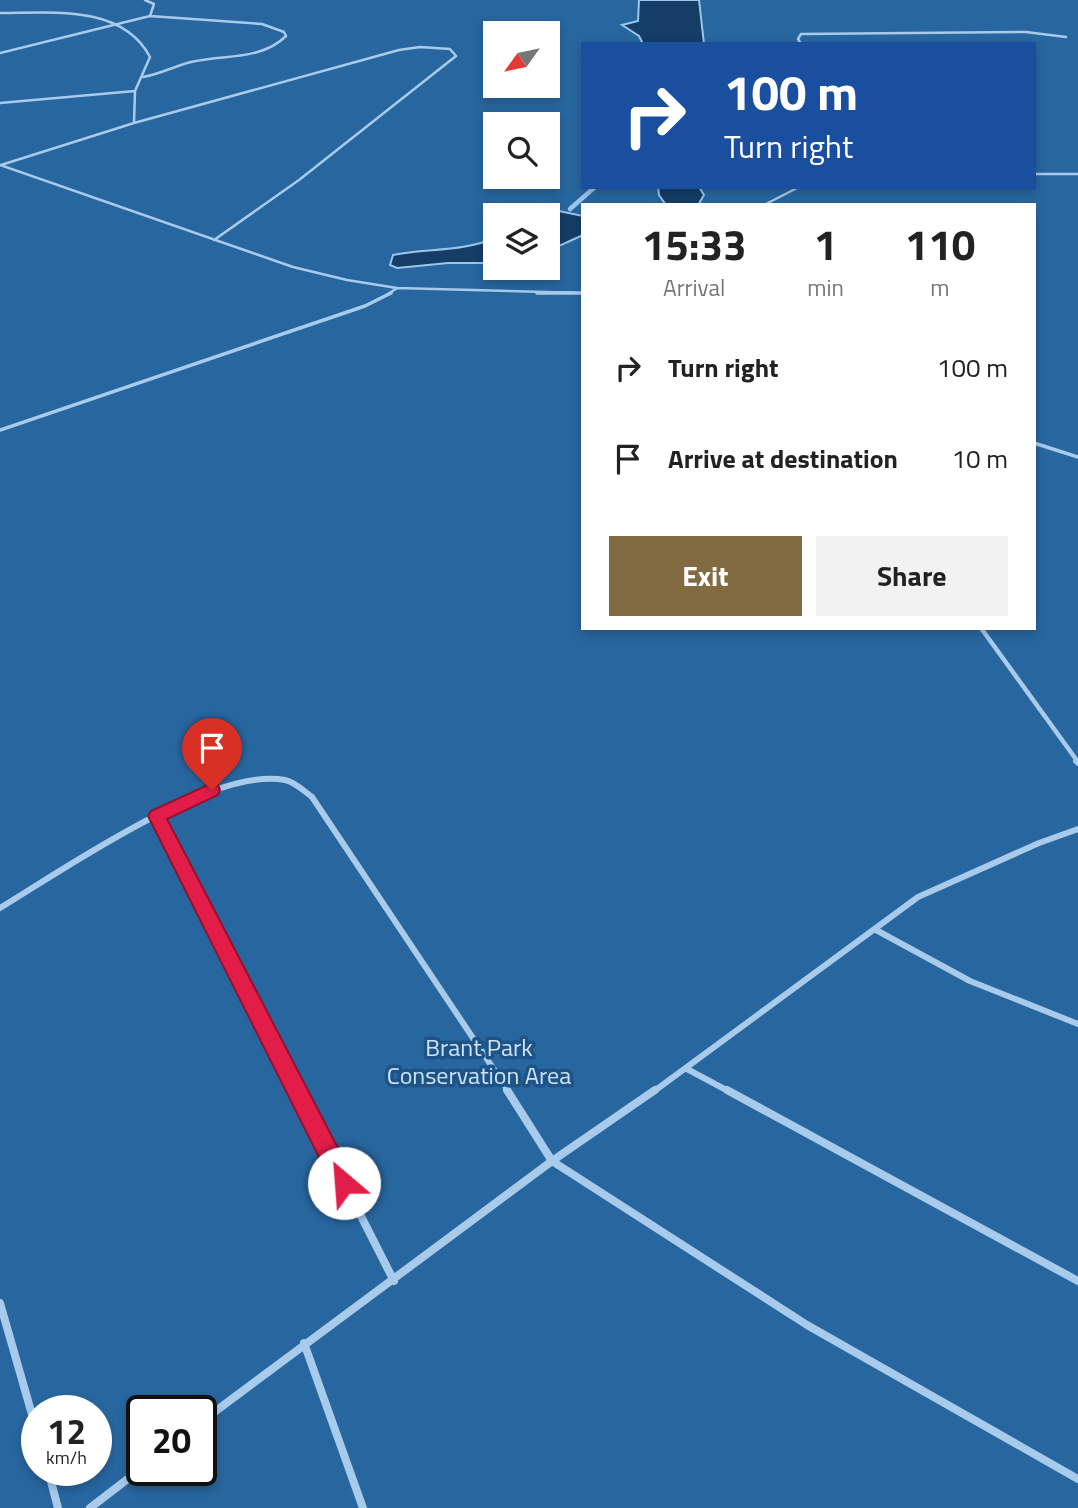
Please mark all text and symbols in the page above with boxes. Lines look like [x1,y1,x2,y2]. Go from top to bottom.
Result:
north arrow [483,21,560,98]
map controls [483,21,560,280]
text: 100 m [724,54,858,129]
icon: right [609,70,700,161]
button: search [483,112,560,189]
text: Turn right [724,122,853,170]
button: layers [483,203,560,280]
text: 15:33 [642,212,747,276]
text: 1 [814,212,837,276]
text: 110 [905,212,975,276]
text: Arrival [663,270,725,305]
text: min [807,270,844,305]
text: m [930,270,950,305]
text: Turn right [668,348,779,387]
text: 100 m [937,348,1008,387]
icon: right [609,349,647,387]
text: Arrive at destination [668,439,898,478]
text: 10 m [951,439,1008,478]
icon: arrive [609,440,647,478]
button: Exit [609,536,802,616]
button: Share [816,536,1008,616]
pin [182,718,242,790]
icon: arrive [193,729,231,767]
park label: Brant Park Conservation Area [387,1029,571,1093]
position arrow [307,1146,381,1220]
speed limit sign: 20 [126,1395,217,1486]
text: 12 [47,1404,86,1458]
text: km/h [46,1444,87,1471]

